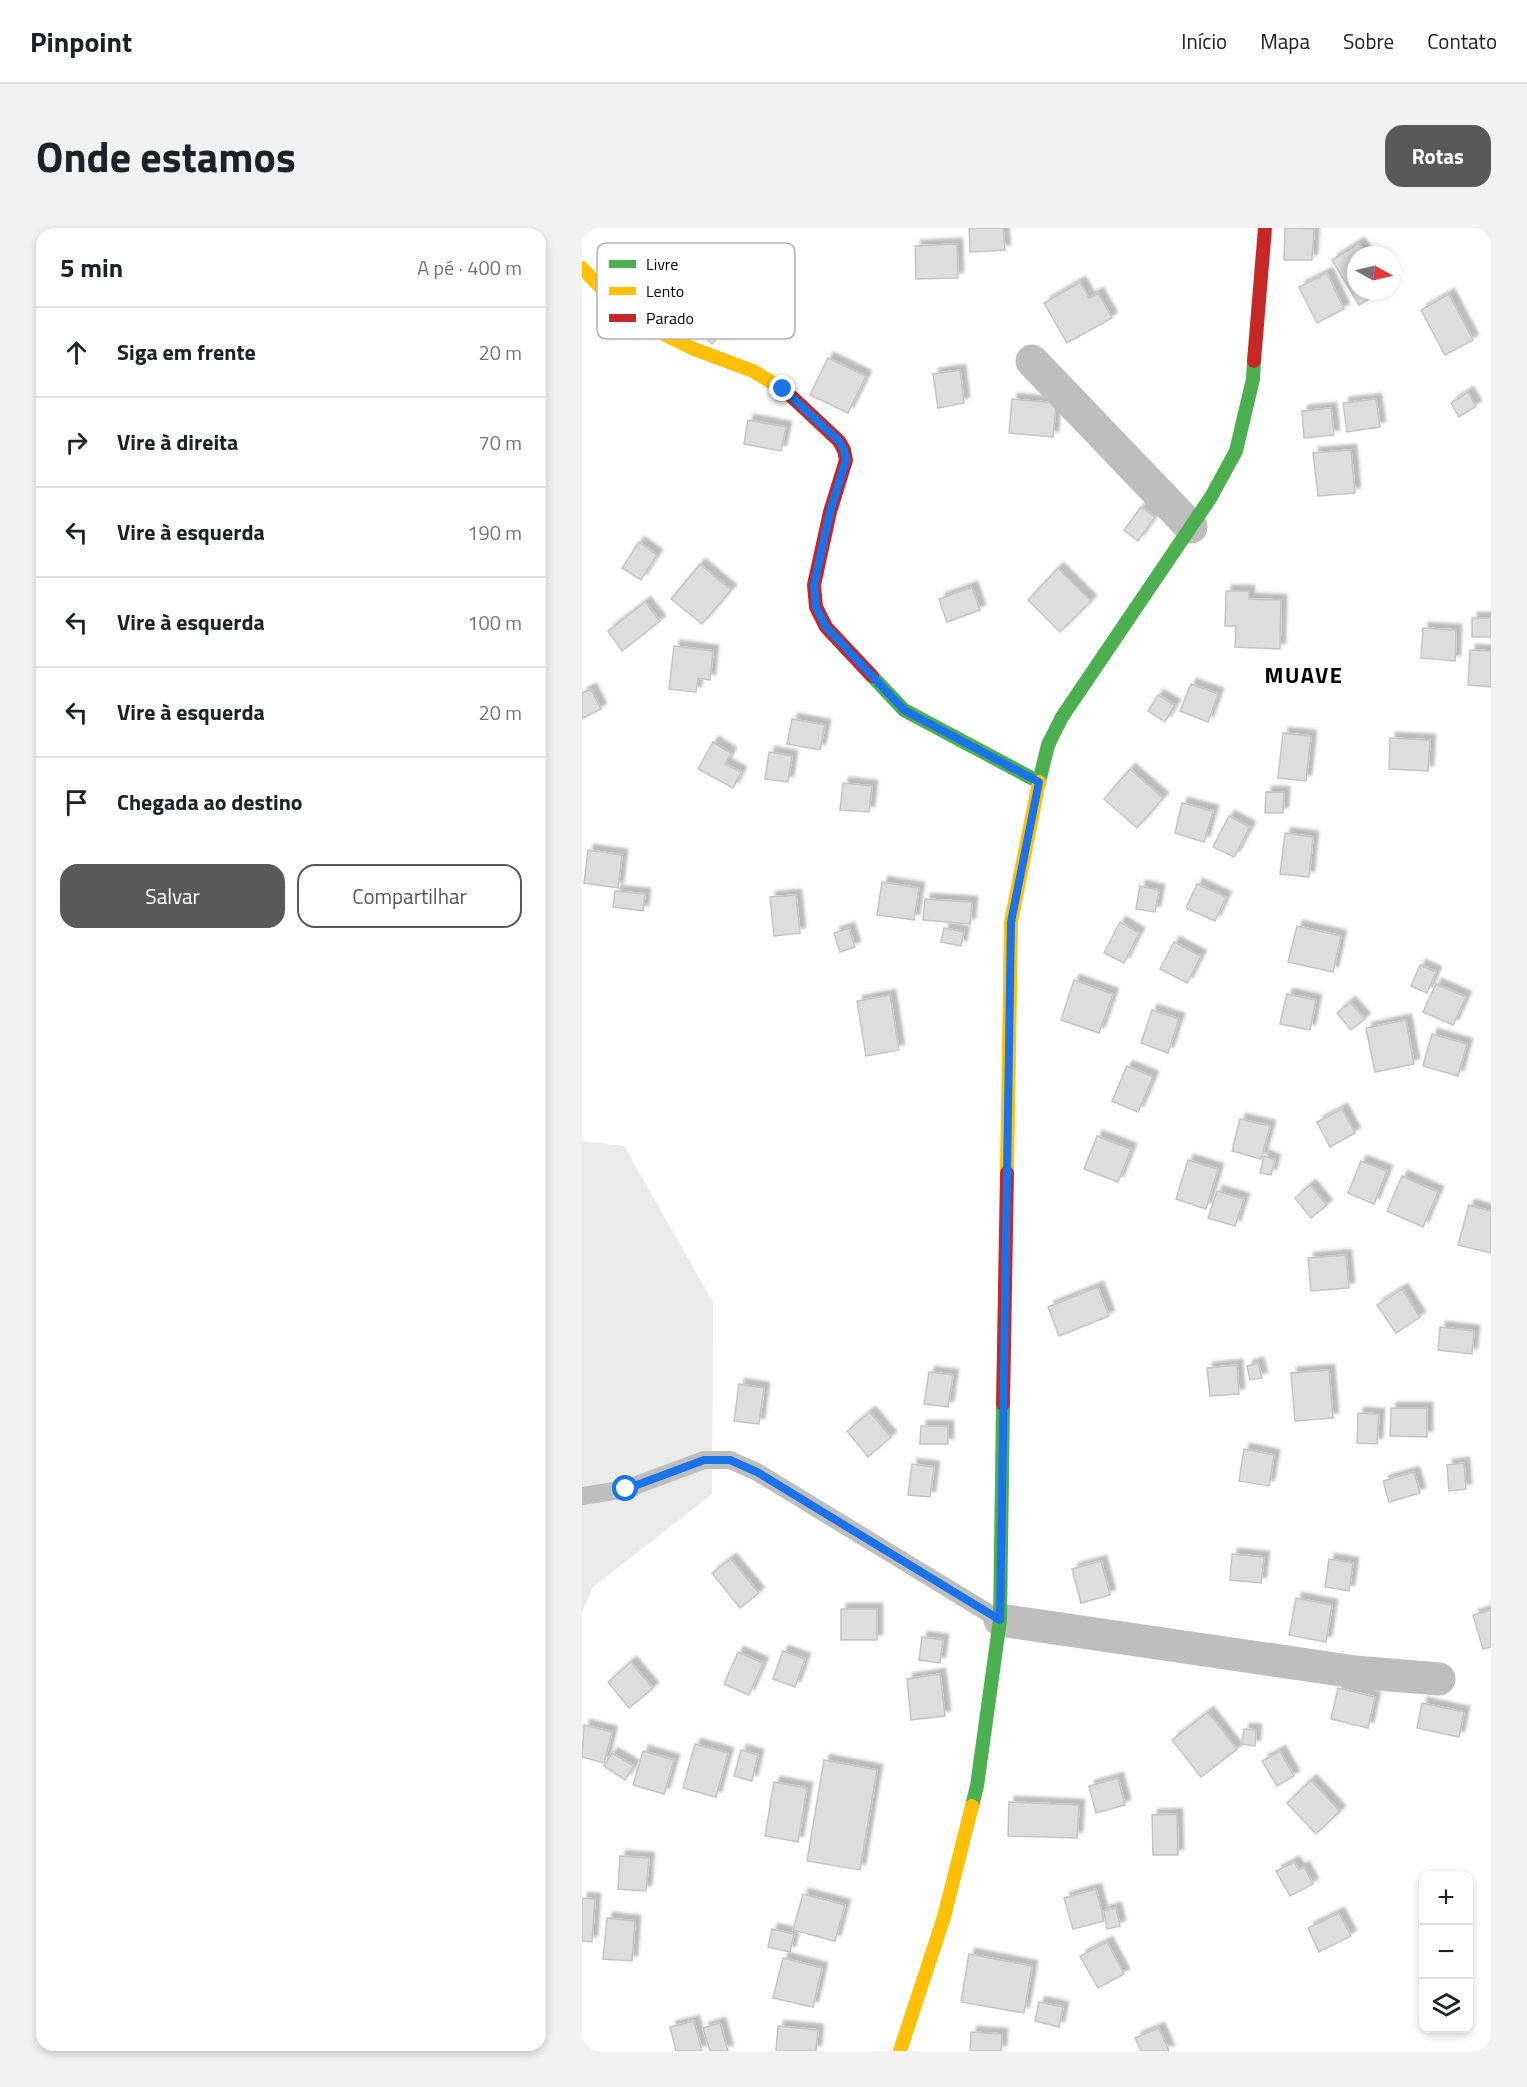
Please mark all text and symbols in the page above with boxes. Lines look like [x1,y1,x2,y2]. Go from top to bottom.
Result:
text: Pinpoint [30,20,132,63]
text: Início [1181,25,1227,57]
text: Mapa [1260,25,1310,57]
text: Sobre [1343,25,1394,57]
text: Contato [1427,25,1497,57]
text: Onde estamos [36,124,296,188]
button: Rotas [1385,125,1491,187]
legend [597,243,795,339]
north arrow [1347,246,1401,300]
text: 5 min [60,248,123,287]
text: A pé · 400 m [417,252,522,283]
text: Livre [646,252,678,276]
text: Lento [646,279,684,303]
text: Parado [646,306,694,330]
text: Siga em frente [117,335,256,369]
icon: ahead [60,336,93,369]
text: 20 m [478,337,522,368]
route end [769,375,795,401]
text: Vire à direita [117,425,238,459]
icon: right [60,426,93,459]
text: 70 m [478,427,522,458]
text: Vire à esquerda [117,515,265,549]
icon: left [60,516,93,549]
text: 190 m [467,517,522,548]
text: Vire à esquerda [117,605,265,639]
icon: left [60,606,93,639]
text: 100 m [467,607,522,638]
district label: MUAVE [1265,658,1343,692]
text: Vire à esquerda [117,695,265,729]
icon: left [60,696,93,729]
text: 20 m [478,697,522,728]
text: Chegada ao destino [117,785,303,819]
icon: arrive [60,786,93,819]
button: Salvar [60,864,285,928]
button: Compartilhar [297,864,522,928]
route start [612,1475,638,1501]
map controls [1419,1871,1473,2033]
button: + [1419,1871,1473,1925]
button: − [1419,1925,1473,1979]
button: layers [1419,1979,1473,2033]

